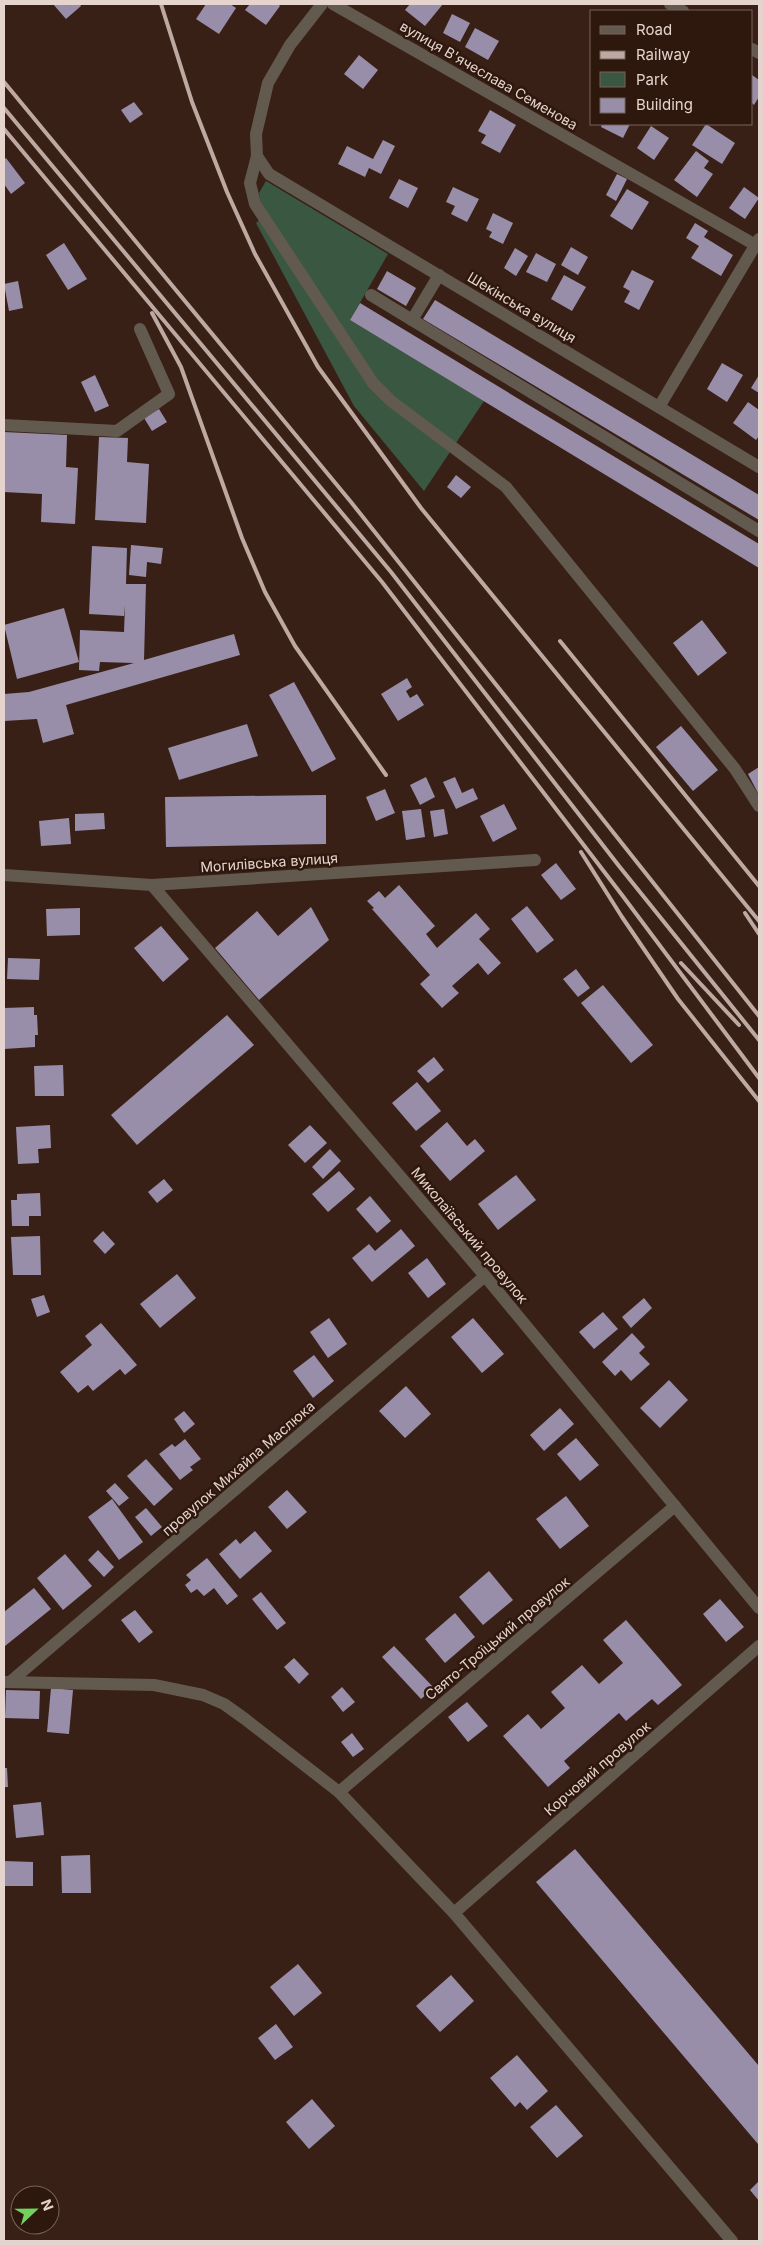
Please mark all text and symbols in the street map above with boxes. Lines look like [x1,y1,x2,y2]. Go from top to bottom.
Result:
legend [590,10,753,125]
street label: вулиця В'ячеслава Семенова [397,17,581,133]
text: Road [636,20,672,39]
text: Railway [636,45,691,64]
text: Park [636,70,669,89]
text: Building [636,95,693,114]
street label: Шекінська вулиця [465,268,579,346]
street label: Могилівська вулиця [200,849,338,875]
street label: Миколаївський провулок [408,1163,532,1307]
street label: провулок Михайла Маслюка [158,1397,318,1539]
street label: Свято-Троїцький провулок [421,1572,573,1703]
street label: Корчовий провулок [540,1717,654,1819]
north arrow [10,2185,60,2235]
text: N [38,2197,57,2213]

